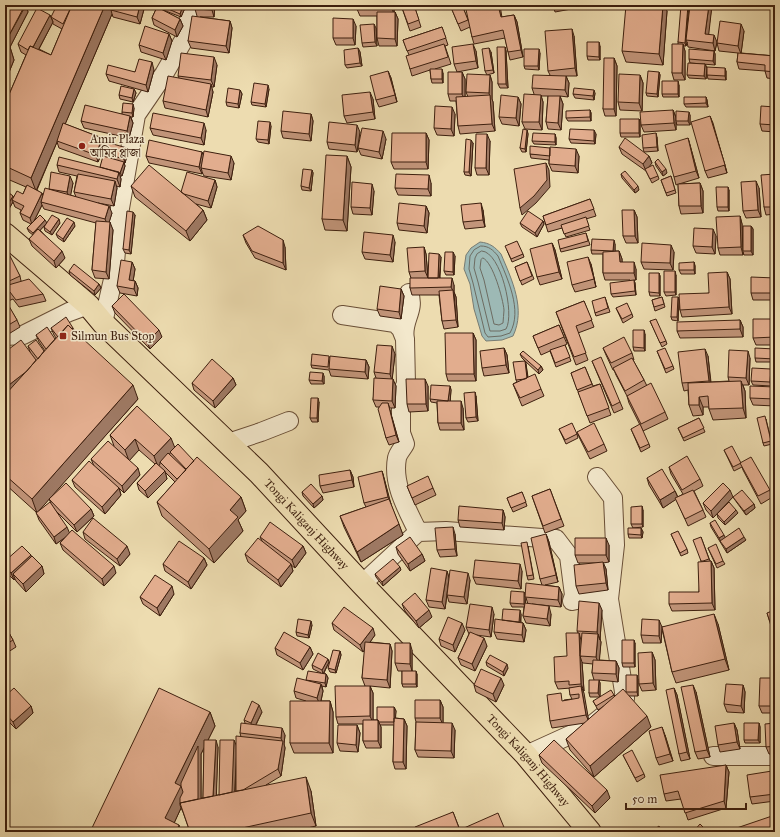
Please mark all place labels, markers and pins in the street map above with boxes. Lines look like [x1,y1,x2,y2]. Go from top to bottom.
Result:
place label: Amir Plaza আমির প্লাজা [89,132,145,160]
marker: Amir Plaza আমির প্লাজা [77,141,87,151]
place label: Silmun Bus Stop [71,329,155,343]
marker: Silmun Bus Stop [58,331,68,341]

